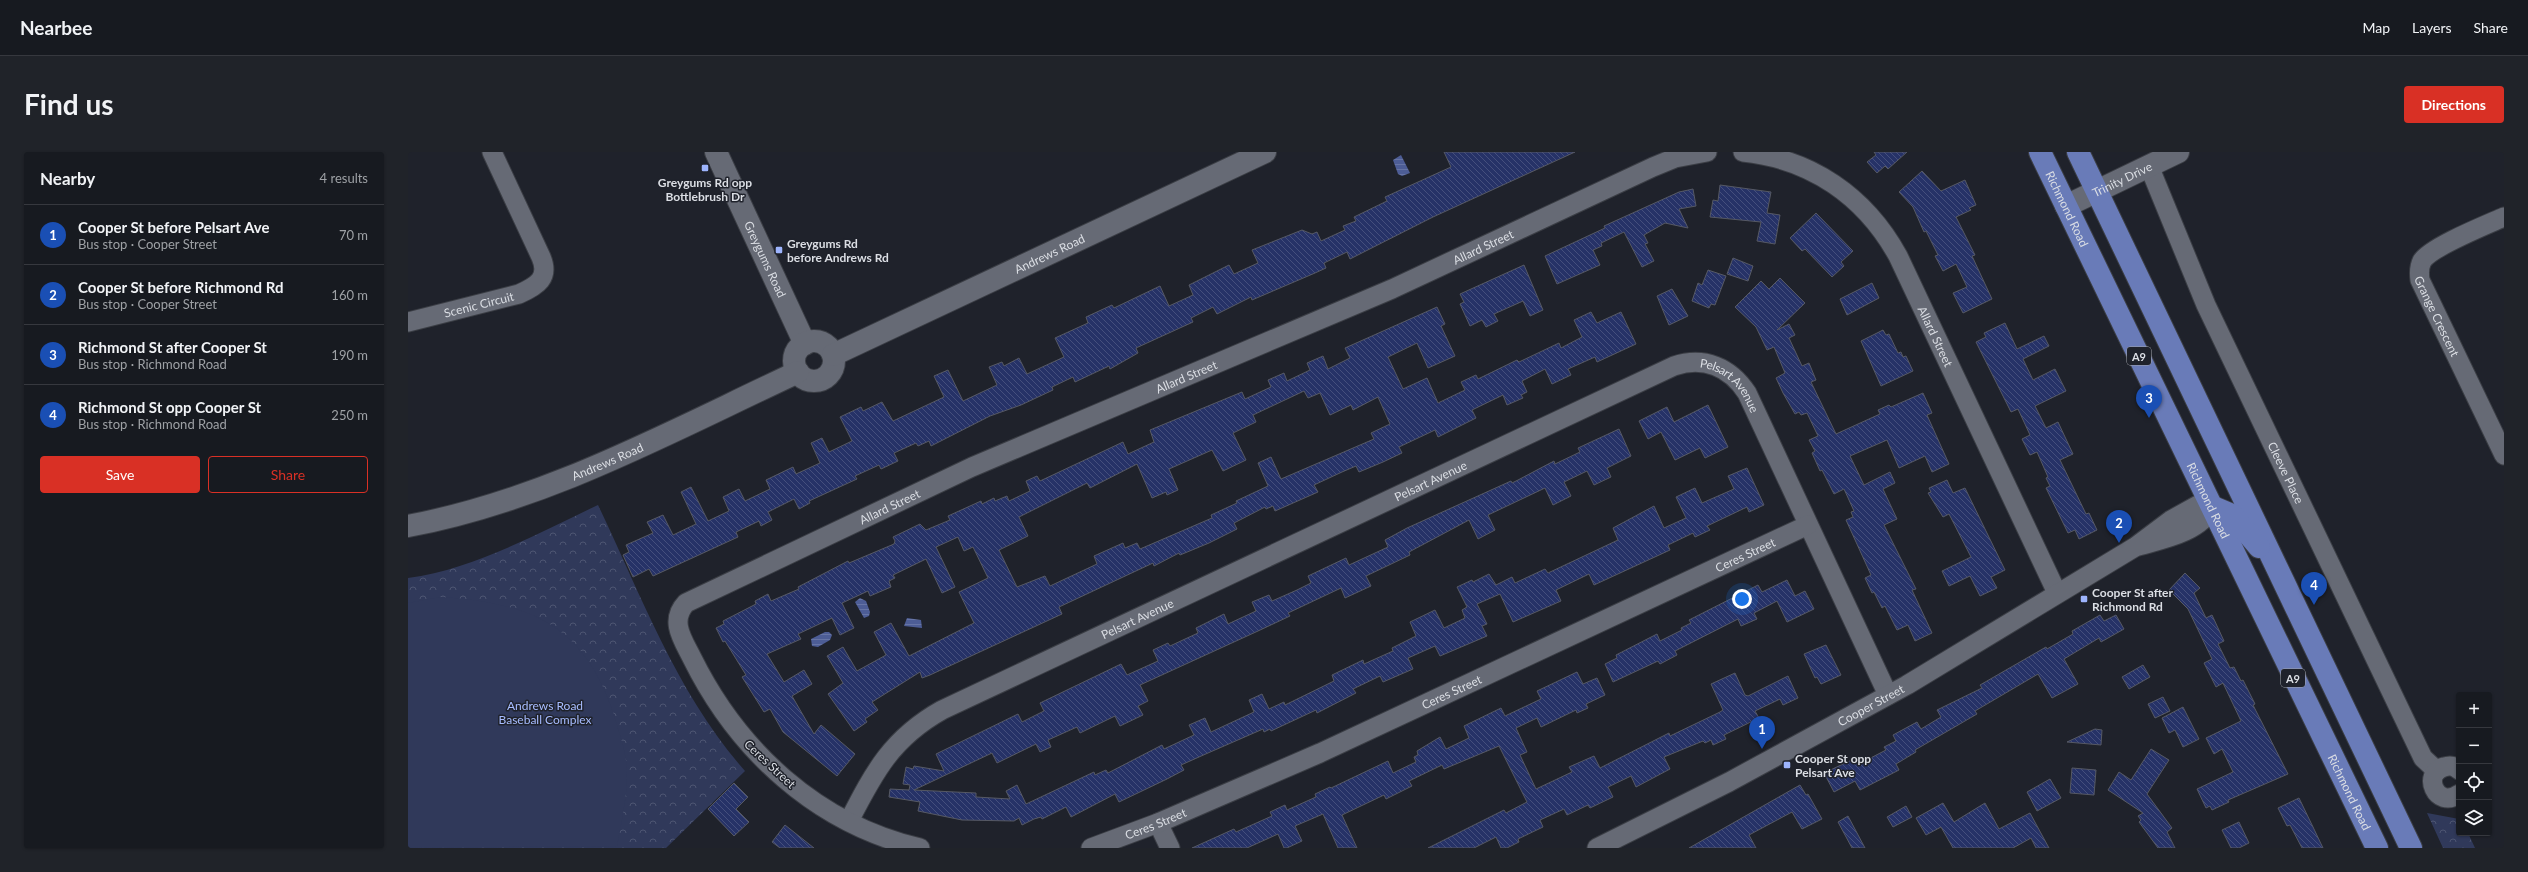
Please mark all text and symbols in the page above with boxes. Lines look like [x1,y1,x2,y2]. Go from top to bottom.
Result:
text: Nearbee [20,16,92,39]
text: Map [2362,19,2390,36]
text: Layers [2412,19,2452,36]
text: Share [2474,19,2508,36]
button: Directions [2404,86,2504,123]
text: Find us [24,87,114,121]
street label: Trinity Drive [2089,158,2154,200]
marker: Greygums Rd opp Bottlebrush Dr [700,163,710,173]
text: Nearby [40,168,95,189]
street label: Richmond Road [2043,168,2092,249]
text: 4 results [320,170,368,186]
place label: Greygums Rd opp Bottlebrush Dr [658,175,752,204]
text: Cooper St before Pelsart Ave [78,218,269,236]
street label: Greygums Road [741,218,790,300]
street label: Allard Street [1450,226,1516,267]
text: 1 [49,227,57,243]
text: 70 m [339,227,368,243]
street label: Andrews Road [1012,230,1087,276]
text: Bus stop · Cooper Street [78,236,217,252]
place label: Greygums Rd before Andrews Rd [787,236,889,265]
marker: Greygums Rd before Andrews Rd [774,245,784,255]
street label: Grange Crescent [2412,273,2463,359]
text: Cooper St before Richmond Rd [78,278,283,296]
text: 2 [49,287,57,303]
text: 160 m [331,287,368,303]
street label: Scenic Circuit [442,288,516,320]
text: Bus stop · Cooper Street [78,296,217,312]
street label: Allard Street [1915,303,1957,369]
text: Richmond St after Cooper St [78,338,267,356]
text: 3 [49,347,57,363]
text: 190 m [331,347,368,363]
road number: A9 [2127,347,2151,365]
street label: Pelsart Avenue [1699,355,1762,415]
text: Bus stop · Richmond Road [78,356,227,372]
street label: Allard Street [1153,356,1220,396]
pin: 3 [2136,385,2162,418]
text: Richmond St opp Cooper St [78,398,261,416]
text: 4 [49,407,57,423]
text: 250 m [331,407,368,423]
text: Bus stop · Richmond Road [78,416,227,432]
street label: Andrews Road [569,439,645,483]
street label: Cleeve Place [2265,439,2307,506]
button: Save [40,456,200,493]
button: Share [208,456,368,493]
street label: Pelsart Avenue [1392,457,1469,504]
street label: Richmond Road [2184,460,2233,541]
street label: Allard Street [857,485,923,527]
pin: 2 [2106,510,2132,543]
street label: Ceres Street [1712,534,1778,575]
pin: 4 [2301,572,2327,605]
place label: Cooper St after Richmond Rd [2092,585,2173,614]
your location [1732,589,1752,609]
marker: Cooper St after Richmond Rd [2079,594,2089,604]
street label: Pelsart Avenue [1098,595,1176,642]
road number: A9 [2281,669,2305,687]
street label: Ceres Street [1419,671,1484,712]
street label: Cooper Street [1835,680,1907,729]
map controls [2456,692,2492,836]
button: + [2456,692,2492,728]
park label: Andrews Road Baseball Complex [499,698,591,727]
pin: 1 [1749,716,1775,749]
button: − [2456,728,2492,764]
street label: Ceres Street [741,736,799,792]
place label: Cooper St opp Pelsart Ave [1795,751,1871,780]
street label: Richmond Road [2325,751,2375,832]
marker: Cooper St opp Pelsart Ave [1782,760,1792,770]
button: locate [2456,764,2492,800]
button: layers [2456,800,2492,836]
street label: Ceres Street [1123,804,1189,842]

